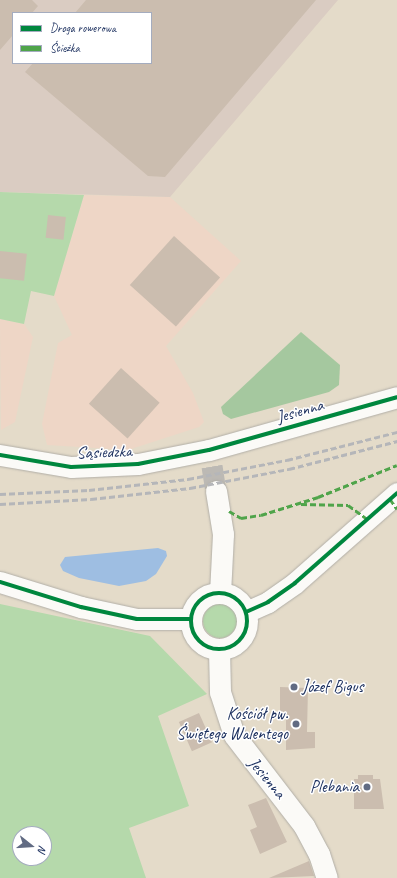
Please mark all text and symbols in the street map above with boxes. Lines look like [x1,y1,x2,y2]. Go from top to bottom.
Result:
legend [12,12,152,64]
text: Droga rowerowa [50,20,116,36]
text: Ścieżka [50,40,80,56]
street label: Jesienna [274,395,326,427]
street label: Sąsiedzka [76,441,132,463]
place label: Józef Bigus [302,677,363,697]
marker: Józef Bigus [289,682,299,692]
place label: Kościół pw. Świętego Walentego [176,704,288,744]
marker: Kościół pw. Świętego Walentego [291,719,301,729]
street label: Jesienna [244,753,290,803]
place label: Plebania [310,777,359,797]
marker: Plebania [362,782,372,792]
north arrow [12,826,52,866]
text: N [35,844,50,855]

